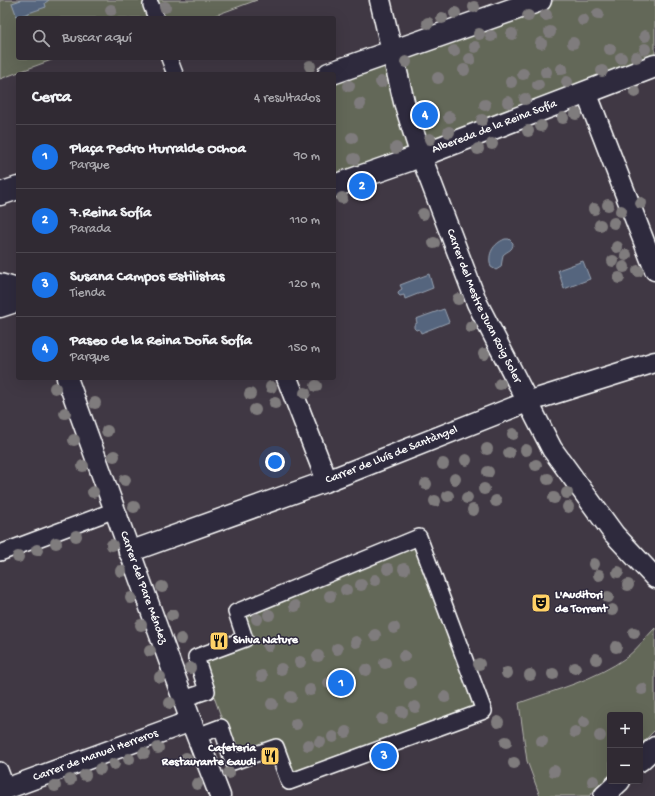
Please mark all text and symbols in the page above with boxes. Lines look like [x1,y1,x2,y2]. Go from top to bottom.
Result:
search box [16,16,336,60]
icon: search [30,27,52,49]
text: Buscar aquí [62,29,132,47]
text: Cerca [32,88,71,108]
text: 4 resultados [254,91,320,106]
street label: Albereda de la Reina Sofía [430,97,559,158]
pin: 4 [412,100,438,130]
text: Plaça Pedro Iturralde Ochoa [70,140,246,158]
text: 1 [42,149,48,164]
text: 90 m [294,149,320,164]
text: Parque [70,158,110,173]
pin: 2 [349,171,375,201]
text: 7.Reina Sofía [70,204,151,222]
text: 2 [42,213,48,228]
text: 110 m [290,213,320,228]
text: Parada [70,222,111,237]
street label: Carrer del Mestre Juan Roig Soler [442,227,525,387]
text: Susana Campos Estilistas [70,268,225,286]
text: 3 [42,277,48,292]
text: 120 m [289,277,320,292]
text: Tienda [70,286,106,301]
text: Paseo de la Reina Doña Sofía [70,332,252,350]
text: 4 [42,341,48,356]
text: 150 m [288,341,320,356]
text: Parque [70,350,110,365]
street label: Carrer de Lluís de Santàngel [324,423,460,488]
your location [265,452,285,472]
street label: Carrer del Pare Méndez [116,529,170,647]
place label: L'Auditori de Torrent [555,589,608,617]
theatre icon: L'Auditori de Torrent [530,592,552,614]
restaurant icon: Shiva Nature [208,630,230,652]
place label: Shiva Nature [233,634,299,648]
pin: 1 [328,668,354,698]
map controls [607,712,643,784]
button: + [607,712,643,748]
street label: Carrer de Manuel Herreros [31,726,161,785]
pin: 3 [371,741,397,771]
place label: Cafeteria Restaurante Gaudi [161,742,257,770]
restaurant icon: Cafeteria Restaurante Gaudi [259,745,281,767]
button: − [607,748,643,784]

